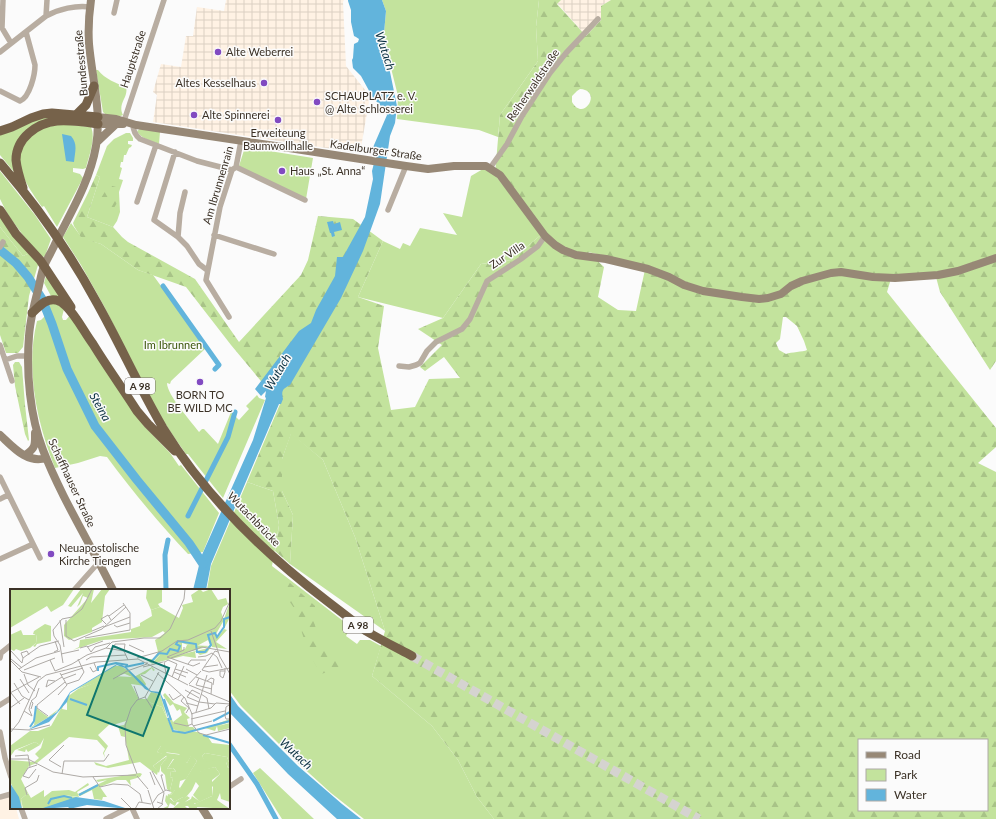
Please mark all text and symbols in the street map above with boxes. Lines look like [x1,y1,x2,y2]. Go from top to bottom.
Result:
street label: Hauptstraße [117,28,148,89]
street label: Bundesstraße [71,29,90,97]
water label: Wutach [372,30,399,72]
place label: Alte Weberrei [226,45,294,58]
street label: Reiherwaldstraße [504,46,562,123]
marker: Alte Weberrei [213,47,223,57]
place label: Altes Kesselhaus [176,76,256,89]
marker: Altes Kesselhaus [259,78,269,88]
place label: SCHAUPLATZ e. V. @ Alte Schlosserei [325,89,417,115]
marker: SCHAUPLATZ e. V. @ Alte Schlosserei [312,97,322,107]
place label: Alte Spinnerei [202,108,270,121]
marker: Alte Spinnerei [189,110,199,120]
marker: Erweiteung Baumwollhalle [273,115,283,125]
place label: Erweiteung Baumwollhalle [243,126,313,152]
street label: Kadelburger Straße [329,137,423,162]
street label: Am Ibrunnenrain [199,144,236,225]
place label: Haus „St. Anna“ [290,164,365,177]
marker: Haus „St. Anna“ [277,166,287,176]
street label: Zur Villa [487,238,527,271]
park label: Im Ibrunnen [144,338,202,351]
water label: Wutach [261,351,294,393]
marker: BORN TO BE WILD MC [195,377,205,387]
road number: A 98 [125,378,155,394]
place label: BORN TO BE WILD MC [168,388,233,414]
water label: Steina [86,390,115,424]
street label: Schaffhauser Straße [46,436,99,529]
street label: Wutachbrücke [225,489,284,549]
place label: Neuapostolische Kirche Tiengen [59,541,139,567]
marker: Neuapostolische Kirche Tiengen [46,549,56,559]
inset map [10,589,230,809]
road number: A 98 [343,617,373,633]
water label: Wutach [277,735,316,773]
legend [858,739,988,811]
text: Road [894,747,921,762]
text: Park [894,767,918,782]
text: Water [894,787,927,802]

